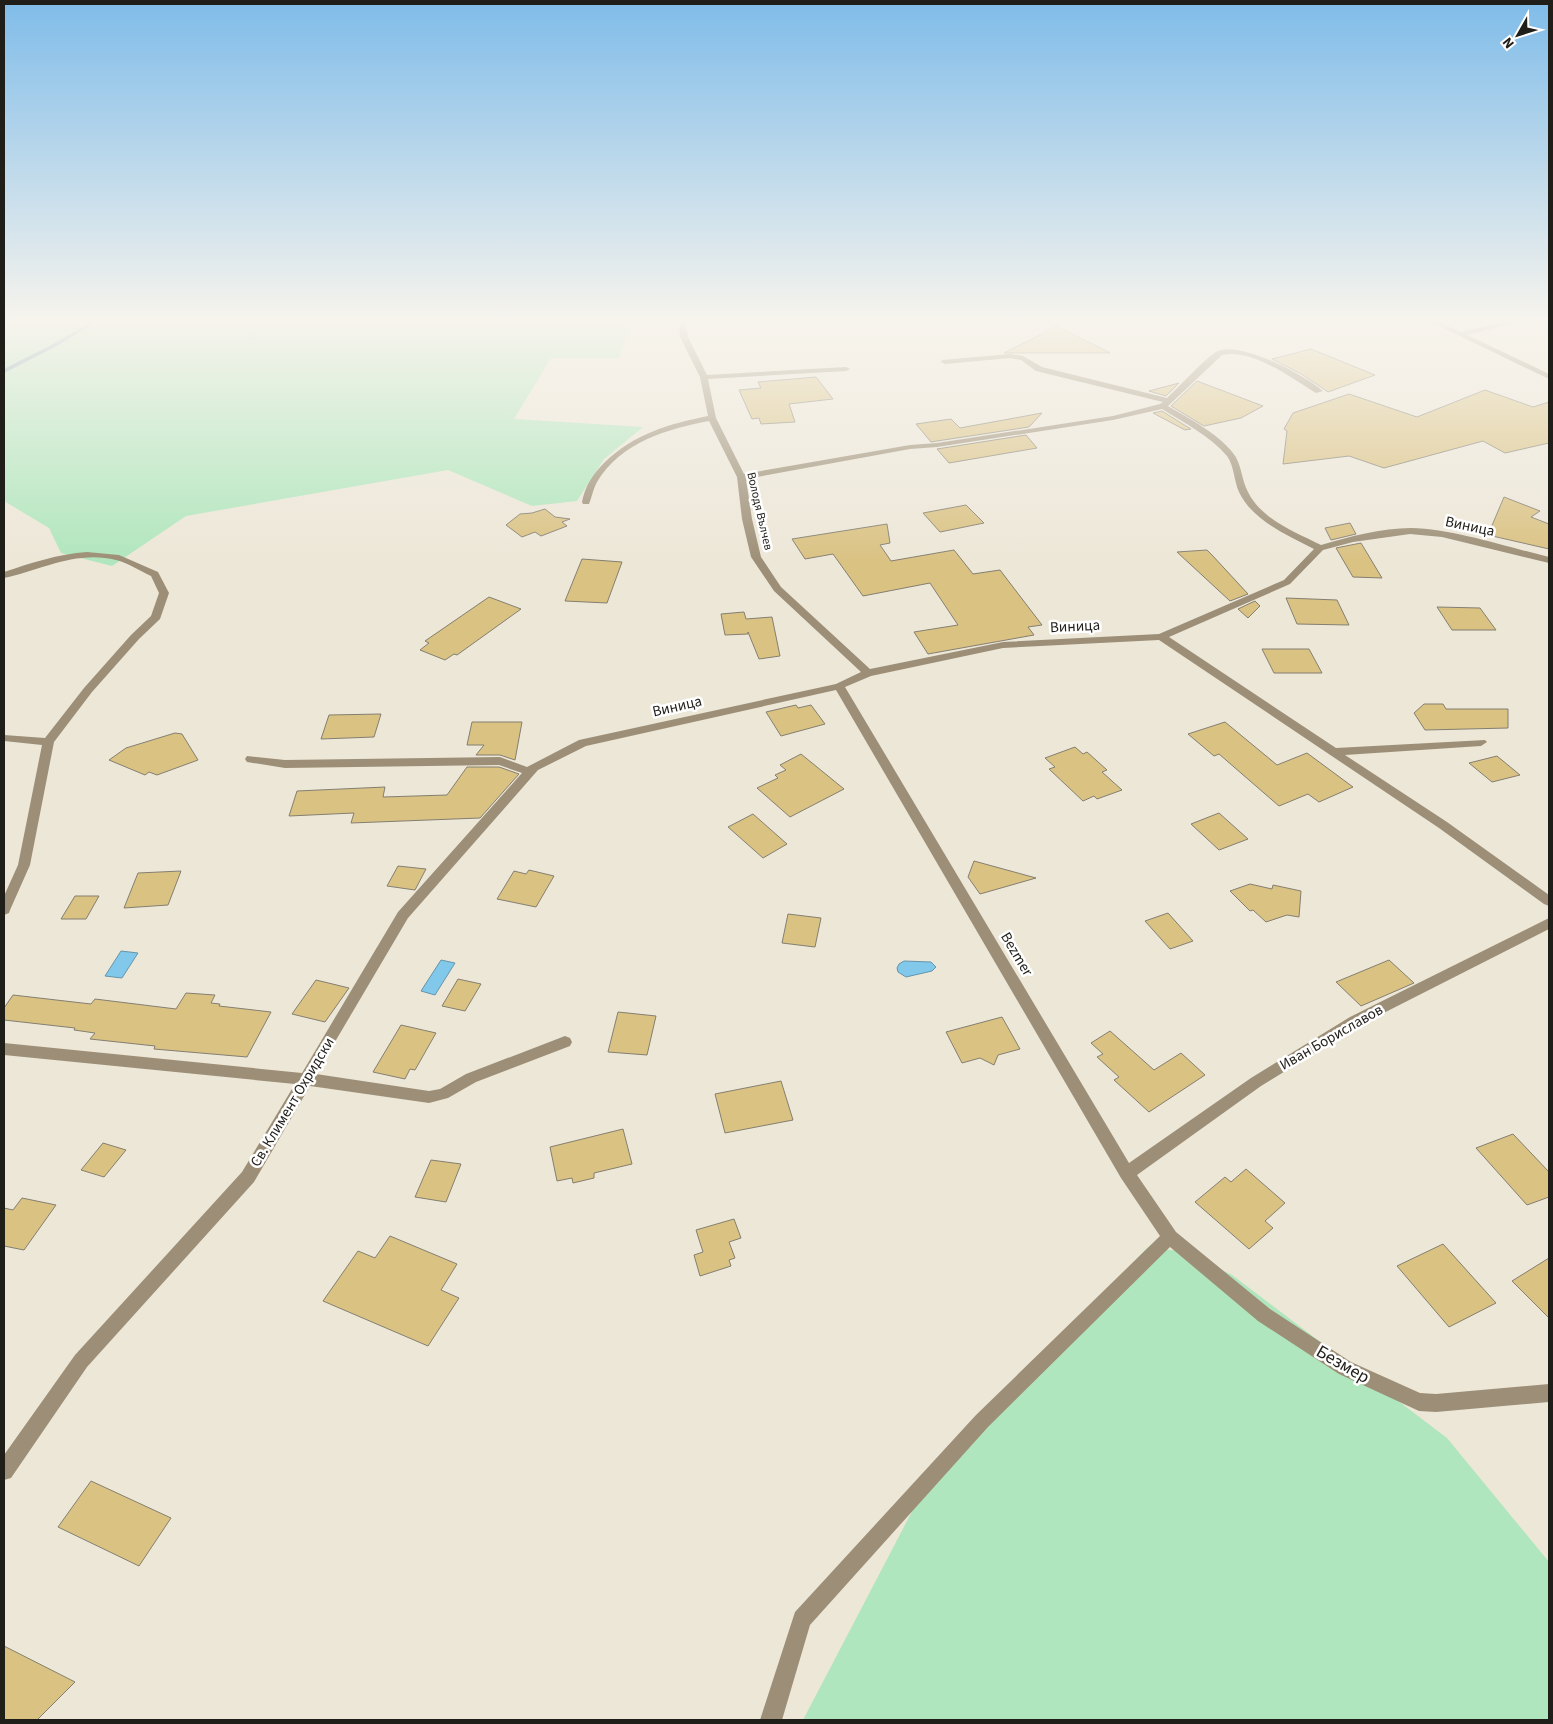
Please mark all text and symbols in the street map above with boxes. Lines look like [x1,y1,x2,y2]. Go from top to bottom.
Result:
north arrow [1493,10,1543,60]
text: N [1498,33,1519,52]
street label: Володя Вълчев [742,470,777,552]
street label: Виница [1443,511,1497,542]
street label: Виница [1049,615,1101,638]
street label: Виница [650,691,704,722]
street label: Bezmer [995,928,1038,981]
street label: Иван Бориславов [1276,999,1387,1076]
street label: Св. Климент Охридски [245,1034,339,1171]
street label: Безмер [1311,1339,1374,1390]

